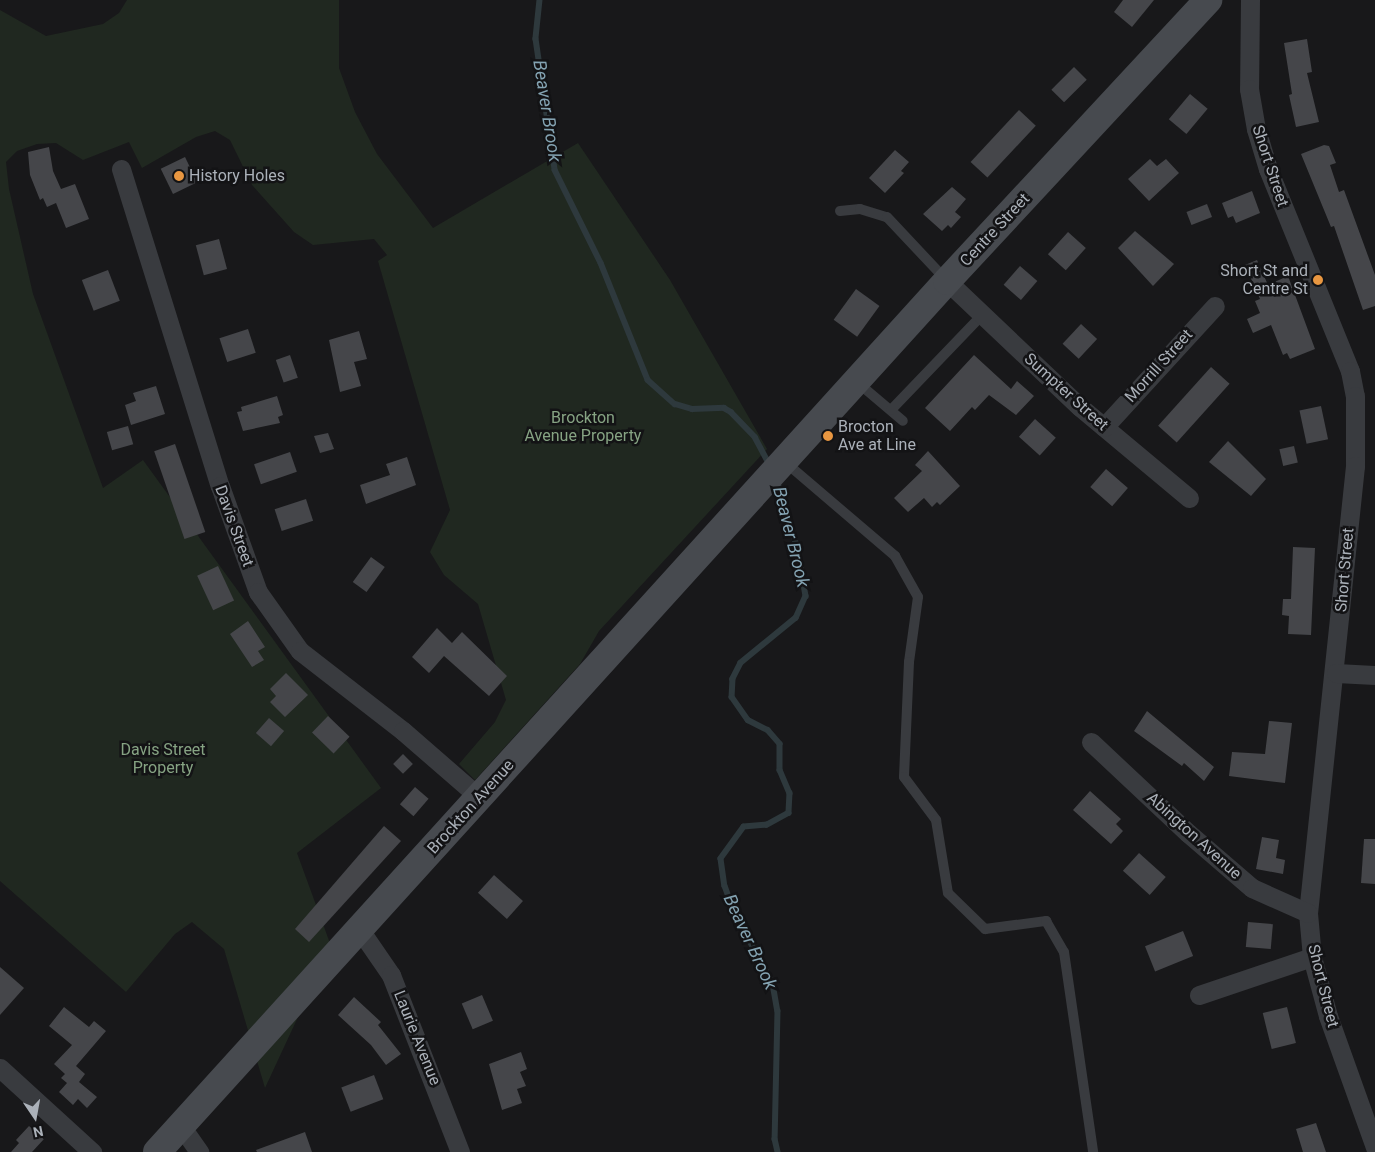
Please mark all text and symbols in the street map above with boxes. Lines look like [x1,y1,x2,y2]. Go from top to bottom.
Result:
water label: Beaver Brook [528,59,566,163]
street label: Short Street [1248,123,1292,209]
place label: History Holes [189,166,285,186]
marker: History Holes [173,170,185,182]
street label: Centre Street [956,189,1034,271]
place label: Short St and Centre St [1220,261,1308,299]
marker: Short St and Centre St [1312,274,1324,286]
street label: Morrill Street [1121,325,1197,407]
street label: Sumpter Street [1020,349,1112,435]
park label: Brockton Avenue Property [525,408,641,446]
place label: Brocton Ave at Line [838,417,916,455]
marker: Brocton Ave at Line [822,430,834,442]
street label: Davis Street [210,483,258,569]
water label: Beaver Brook [768,485,814,589]
street label: Short Street [1332,527,1358,613]
park label: Davis Street Property [120,740,206,778]
street label: Brockton Avenue [424,756,518,858]
street label: Abington Avenue [1143,789,1245,883]
water label: Beaver Brook [718,891,782,993]
street label: Short Street [1303,943,1343,1029]
street label: Laurie Avenue [389,988,445,1088]
north arrow [10,1092,60,1142]
text: N [32,1123,45,1141]

